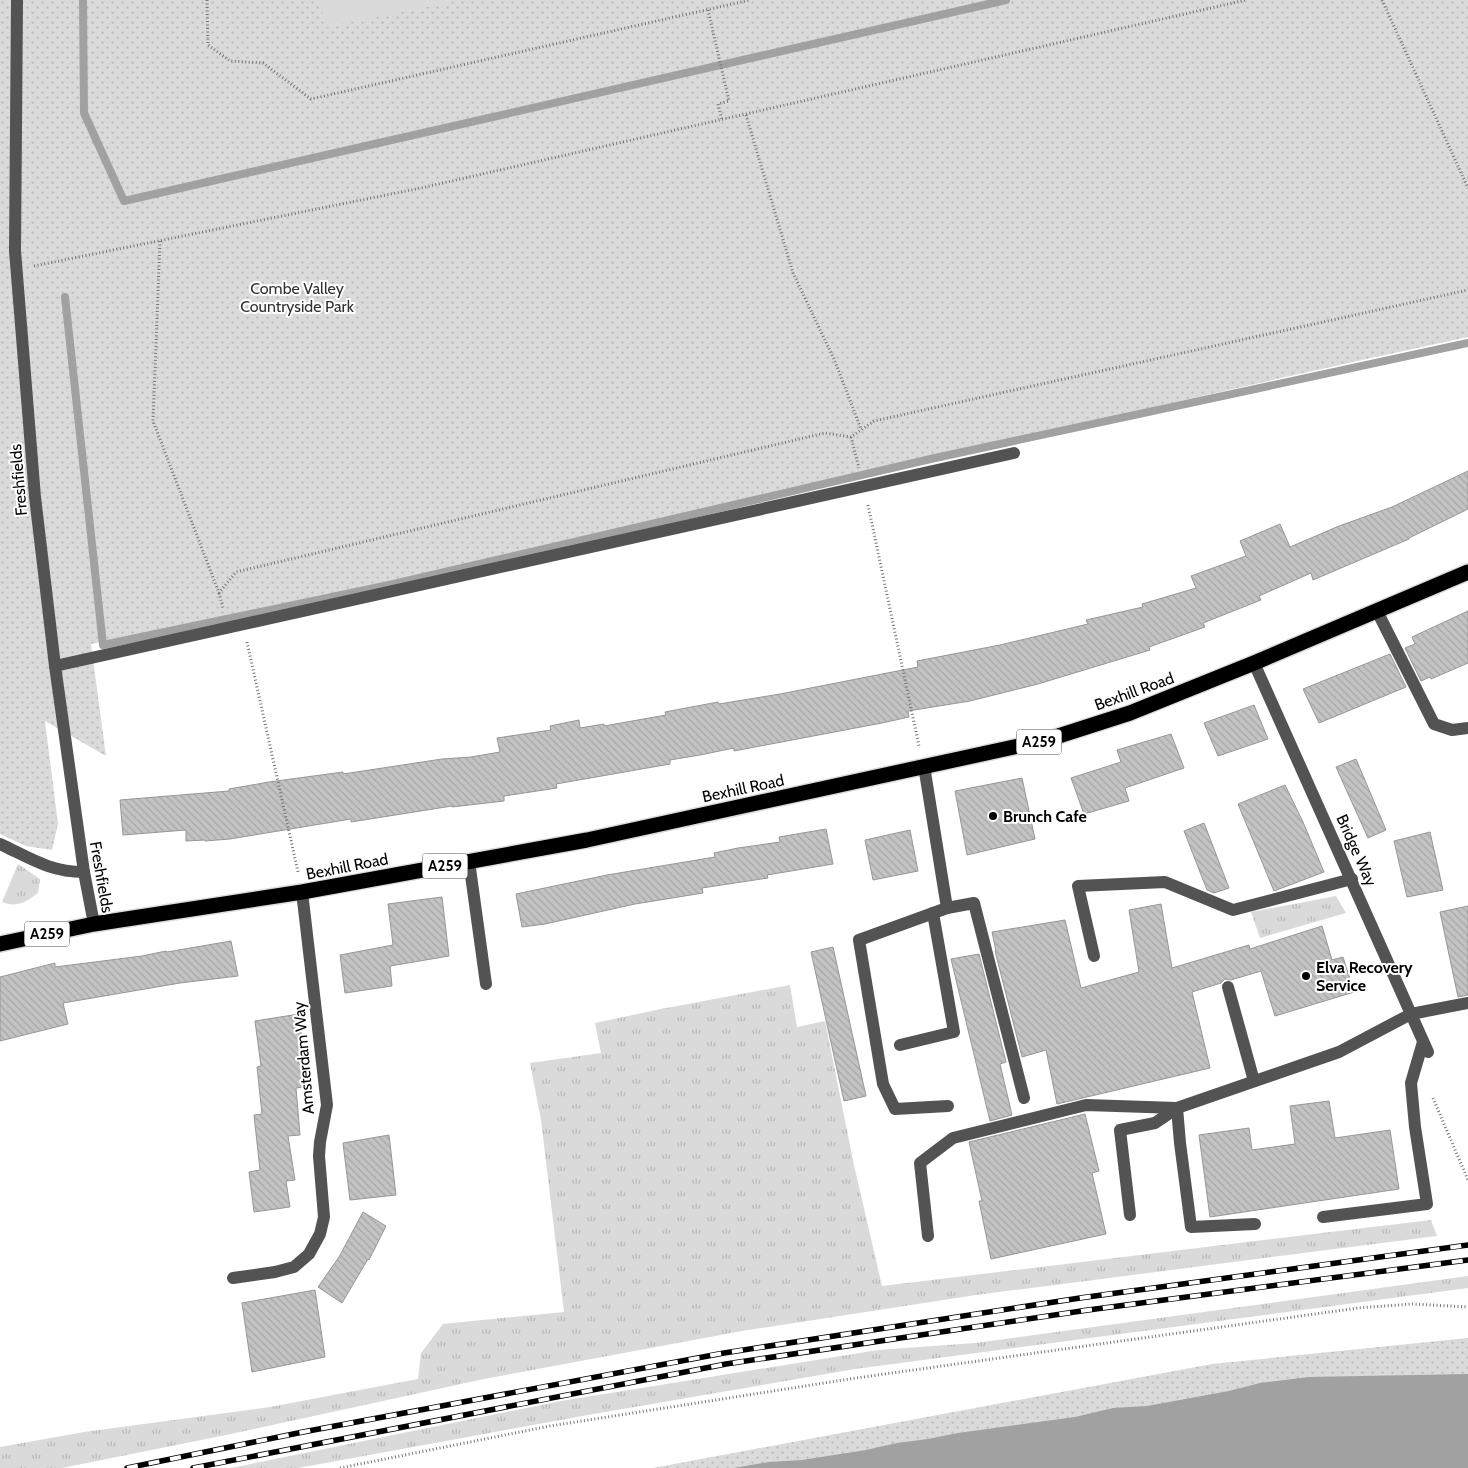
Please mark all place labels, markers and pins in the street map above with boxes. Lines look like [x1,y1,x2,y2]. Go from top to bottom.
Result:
place label: Brunch Cafe [1003,807,1087,826]
marker: Brunch Cafe [987,810,999,822]
place label: Elva Recovery Service [1316,958,1413,995]
marker: Elva Recovery Service [1300,970,1312,982]

